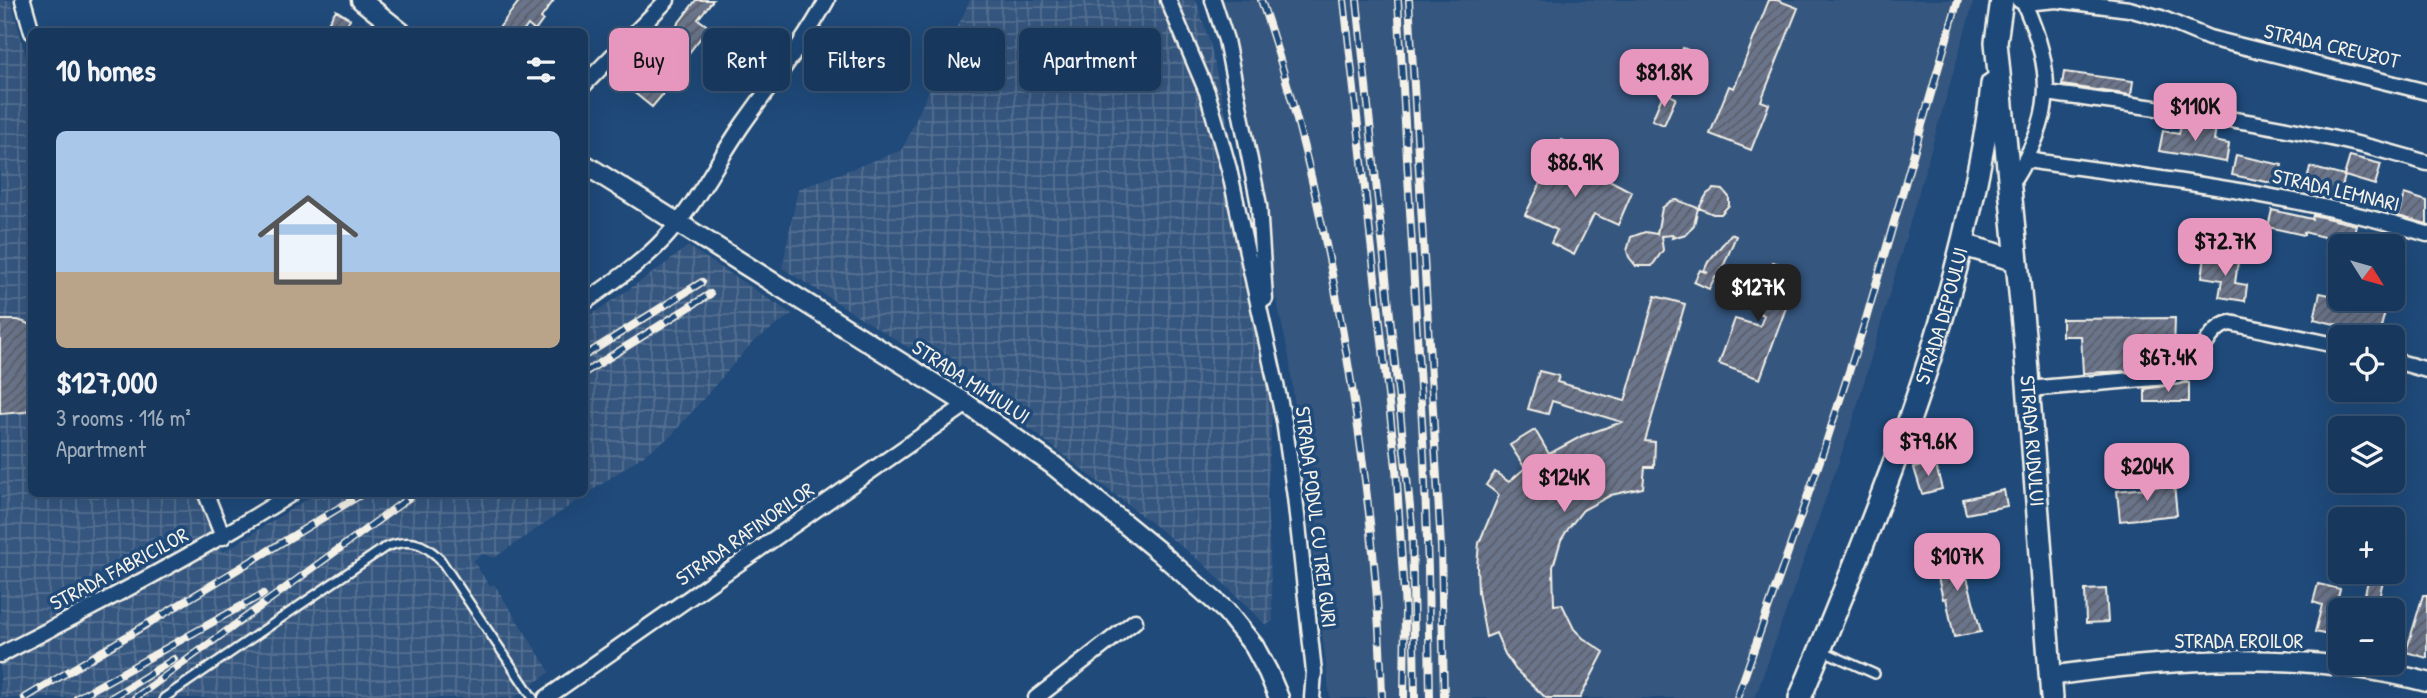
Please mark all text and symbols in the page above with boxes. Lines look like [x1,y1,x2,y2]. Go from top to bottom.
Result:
street label: STRADA CREUZOT [2261,16,2404,75]
chip: Buy [609,28,689,91]
chip: Rent [703,28,790,91]
chip: Filters [804,28,910,91]
chip: New [924,28,1005,91]
chip: Apartment [1019,28,1161,91]
text: 10 homes [56,50,156,90]
pin: $81.8K [1607,50,1721,109]
icon: filters [522,51,560,89]
text: $81.8K [1636,56,1692,87]
pin: $110K [2146,83,2244,143]
text: $110K [2170,90,2220,121]
pin: $86.9K [1518,140,1632,199]
text: $86.9K [1547,146,1603,177]
street label: STRADA LEMNARI [2270,161,2403,218]
icon: home [245,177,371,303]
pin: $72.7K [2168,218,2282,278]
text: $72.7K [2194,225,2256,256]
north arrow [2328,234,2404,312]
map controls [2328,234,2405,675]
street label: STRADA DEPOULUI [1907,244,1975,388]
pin: $127K [1709,264,1807,324]
text: $127K [1731,271,1785,302]
button: locate [2328,325,2405,402]
street label: STRADA MIMIULUI [907,333,1036,431]
pin: $67.4K [2111,334,2225,394]
text: $67.4K [2139,341,2197,372]
text: $127,000 [56,362,157,402]
street label: STRADA RUDULUI [2013,374,2052,507]
text: 3 rooms · 116 m² [56,402,191,433]
street label: STRADA PODUL CU TREI GURI [1289,405,1344,629]
button: layers [2328,416,2405,493]
pin: $79.6K [1871,419,1985,478]
text: $79.6K [1899,425,1957,456]
text: Apartment [56,433,146,464]
pin: $204K [2098,444,2196,503]
text: $204K [2120,450,2174,481]
pin: $124K [1515,454,1613,514]
text: $124K [1538,461,1590,492]
street label: STRADA RAFINORILOR [670,475,820,592]
button: + [2328,507,2405,584]
street label: STRADA FABRICILOR [44,520,193,617]
pin: $107K [1908,534,2006,593]
text: $107K [1930,540,1984,571]
button: − [2328,598,2405,675]
street label: STRADA EROILOR [2175,626,2303,655]

